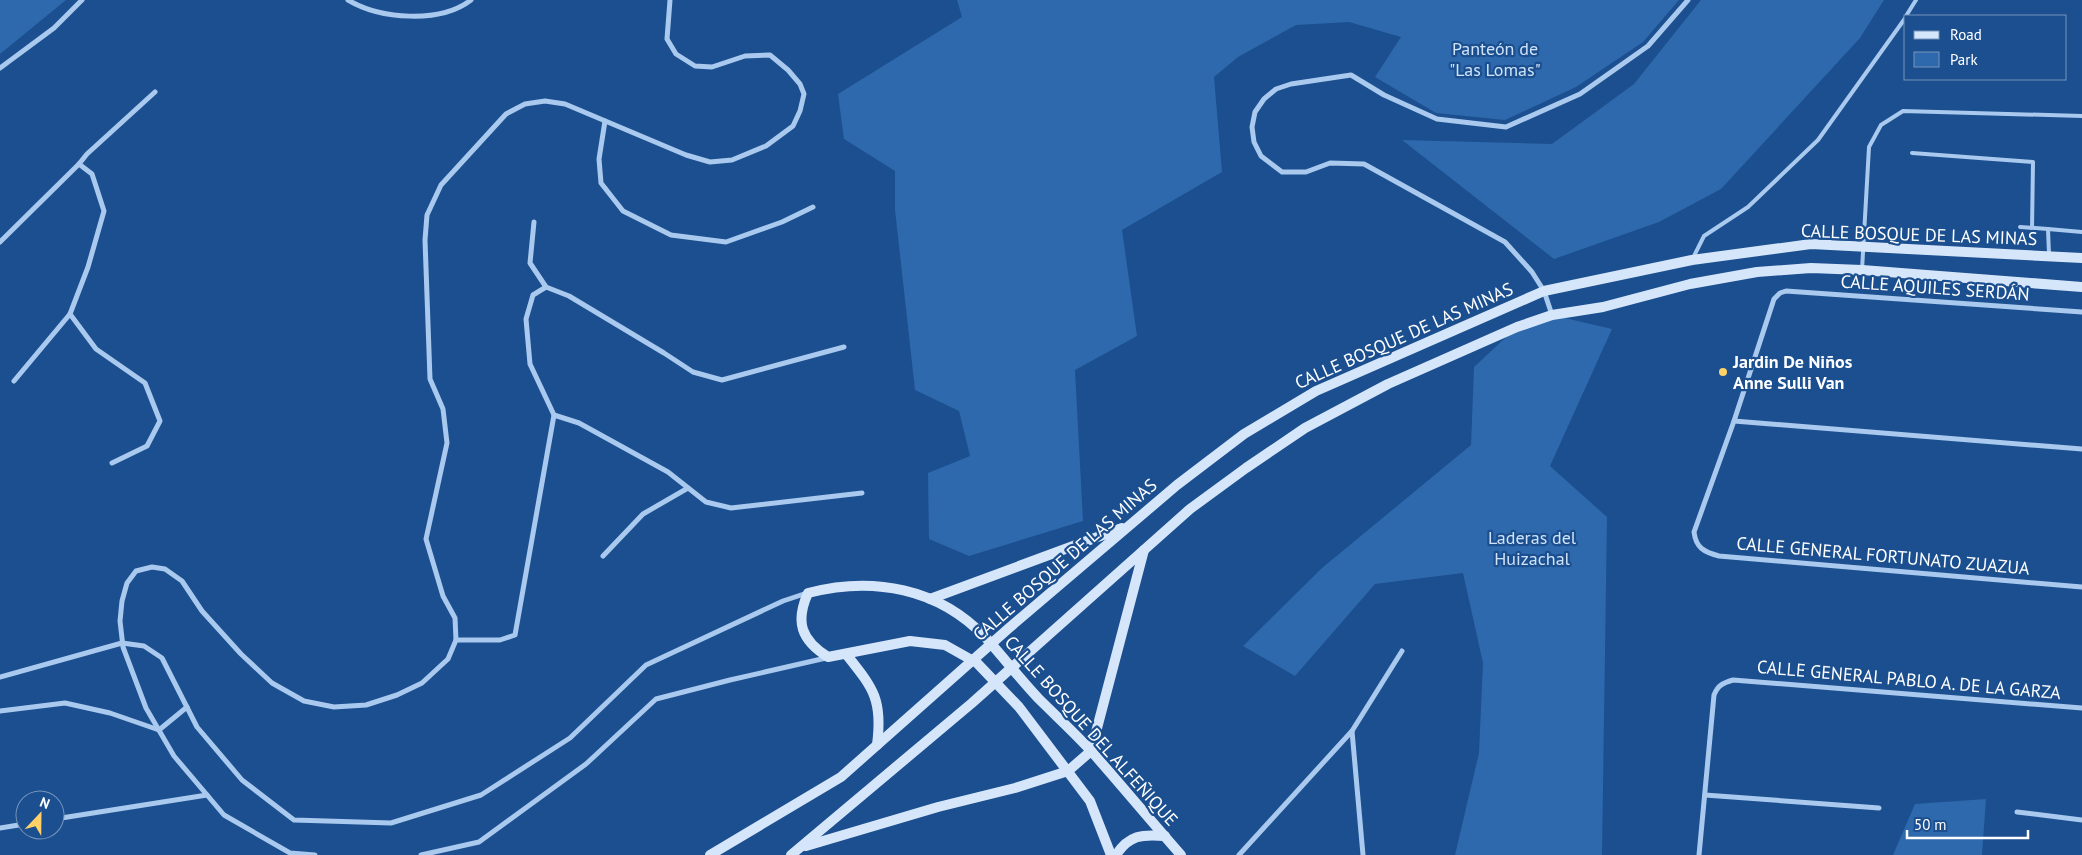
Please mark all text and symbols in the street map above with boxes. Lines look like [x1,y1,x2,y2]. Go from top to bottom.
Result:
legend [1904,15,2067,80]
text: Road [1950,25,1982,44]
park label: Panteón de "Las Lomas" [1449,37,1541,81]
text: Park [1950,50,1978,69]
street label: CALLE BOSQUE DE LAS MINAS [1800,219,2038,250]
street label: CALLE AQUILES SERDÁN [1840,269,2030,306]
street label: CALLE BOSQUE DE LAS MINAS [1291,277,1516,394]
place label: Jardin De Niños Anne Sulli Van [1732,350,1853,394]
marker: Jardin De Niños Anne Sulli Van [1717,366,1729,378]
street label: CALLE BOSQUE DE LAS MINAS [968,473,1161,646]
park label: Laderas del Huizachal [1488,526,1577,570]
street label: CALLE GENERAL FORTUNATO ZUAZUA [1736,531,2031,580]
street label: CALLE BOSQUE DEL ALFEÑIQUE [1000,631,1183,831]
street label: CALLE GENERAL PABLO A. DE LA GARZA [1756,655,2062,704]
north arrow [15,790,65,840]
text: N [37,793,53,813]
scale bar [1907,808,2028,840]
text: 50 m [1914,815,1947,834]

